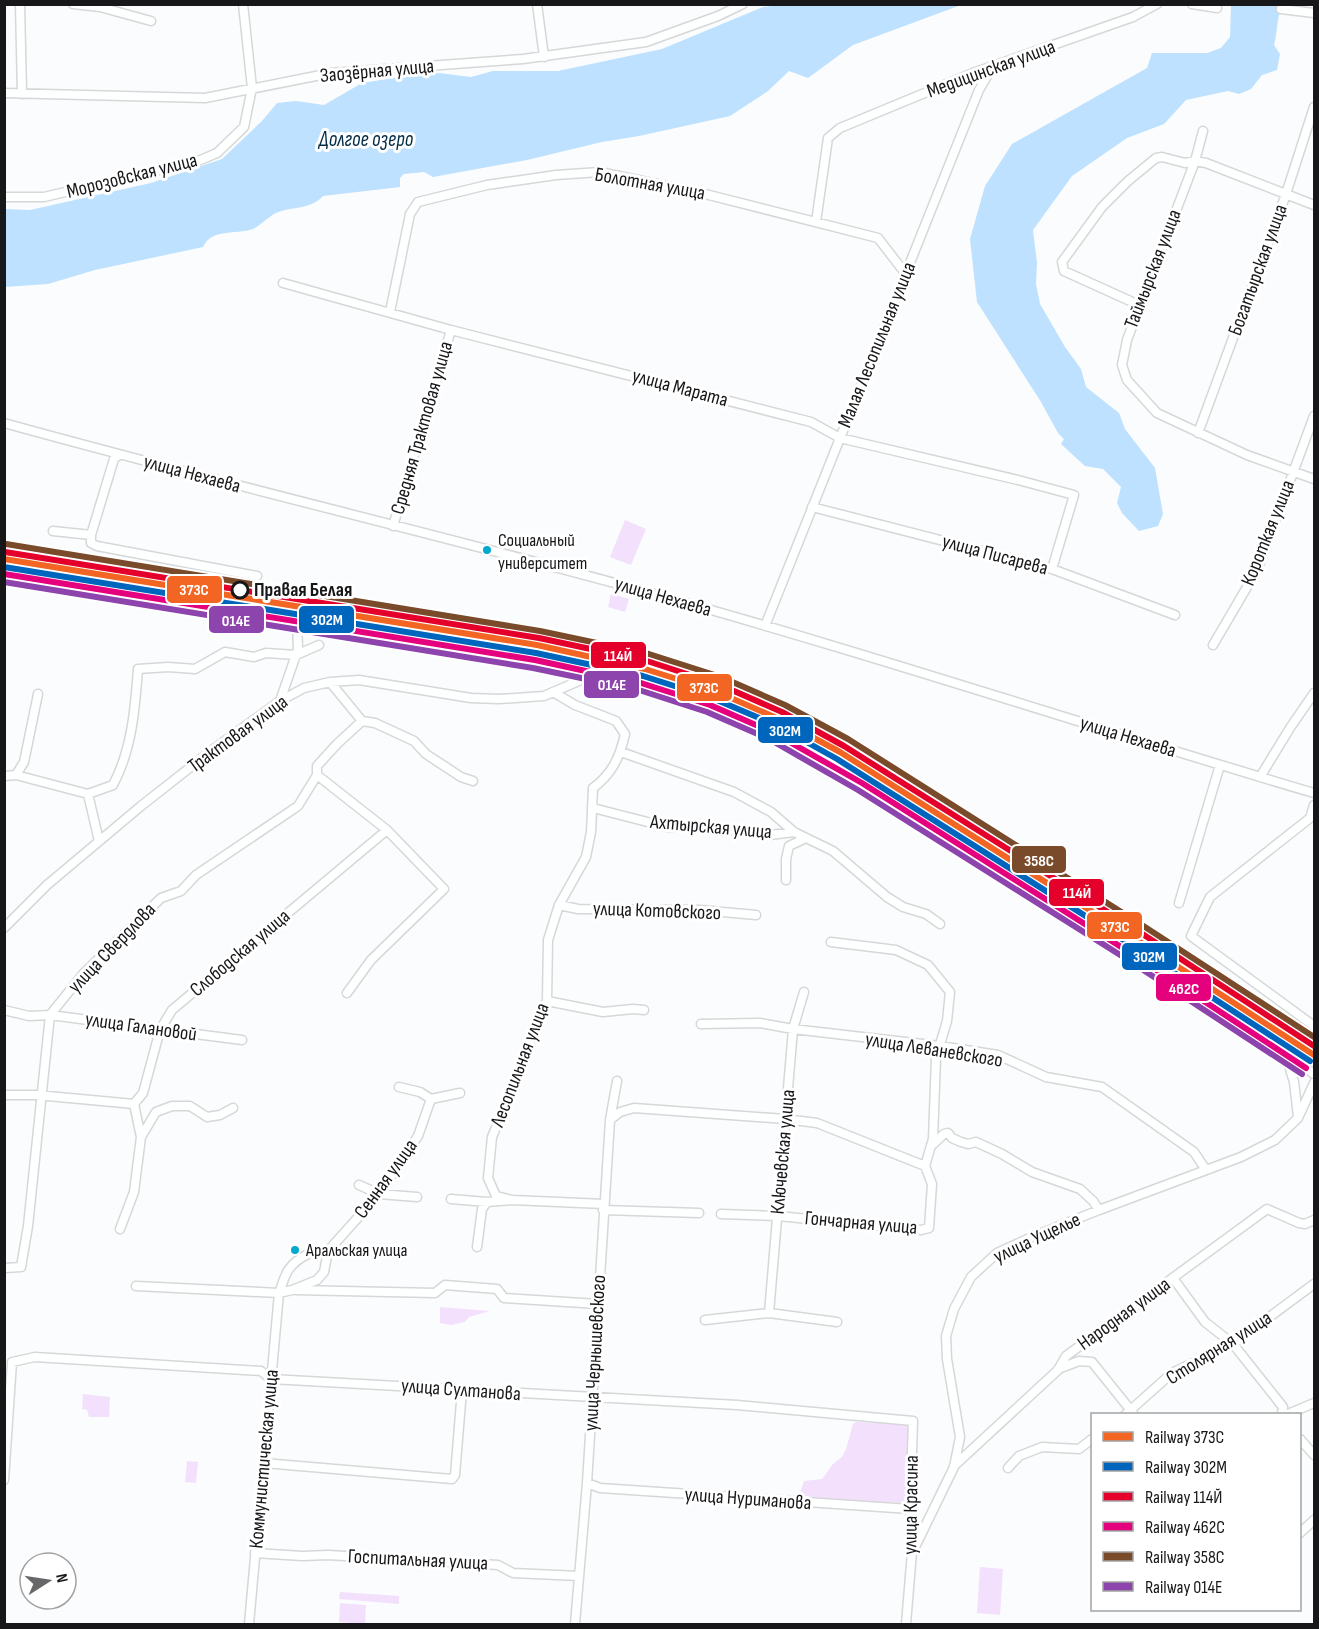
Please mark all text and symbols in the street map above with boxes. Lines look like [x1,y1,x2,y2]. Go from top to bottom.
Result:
street label: Медицинская улица [923,35,1059,103]
street label: Заозёрная улица [319,54,435,88]
water label: Долгое озеро [318,127,414,152]
street label: Морозовская улица [64,148,200,204]
street label: Болотная улица [593,163,707,205]
street label: Богатырская улица [1223,201,1293,339]
street label: Таймырская улица [1119,206,1187,332]
street label: Малая Лесопильная улица [833,259,921,431]
street label: Средняя Трактовая улица [386,339,458,517]
street label: улица Марата [629,364,731,412]
street label: улица Нехаева [141,450,243,498]
street label: Короткая улица [1236,477,1300,589]
street label: улица Писарева [940,529,1050,581]
place label: Социальный университет [498,530,587,574]
marker: Социальный университет [481,544,493,556]
street label: улица Нехаева [612,572,714,622]
line badge: 373C [166,575,223,604]
place label: Правая Белая [254,578,352,602]
text: 373C [179,581,209,600]
marker: Правая Белая [231,581,249,599]
line badge: 014Е [208,605,265,634]
line badge: 302М [298,605,355,634]
text: 302М [311,611,343,630]
text: 014Е [222,612,250,631]
line badge: 114Й [590,641,647,669]
text: 114Й [604,647,632,666]
line badge: 014Е [583,670,640,699]
line badge: 373C [676,673,733,702]
text: 014Е [598,676,626,695]
text: 373C [689,679,719,698]
street label: Трактовая улица [183,690,293,778]
street label: улица Нехаева [1077,711,1179,763]
line badge: 302М [757,716,814,744]
text: 302М [769,722,801,741]
street label: Ахтырская улица [648,810,773,844]
line badge: 358С [1011,845,1067,874]
text: 358С [1024,852,1054,871]
line badge: 114Й [1048,878,1105,907]
text: 114Й [1063,884,1091,903]
street label: улица Котовского [593,897,721,925]
street label: улица Свердлова [63,898,161,998]
street label: Слободская улица [185,904,295,1002]
line badge: 373C [1086,911,1143,940]
text: 373C [1100,918,1130,937]
line badge: 302М [1121,942,1178,971]
text: 302М [1133,948,1165,967]
line badge: 462С [1155,973,1212,1002]
text: 462С [1169,980,1199,999]
street label: Лесопильная улица [485,1000,555,1131]
street label: улица Галановой [84,1007,198,1047]
street label: улица Леваневского [863,1027,1005,1073]
street label: Ключевская улица [766,1089,800,1215]
street label: Сенная улица [349,1135,423,1223]
street label: Гончарная улица [804,1206,918,1240]
street label: улица Ущелье [990,1207,1084,1269]
place label: Аральская улица [305,1240,407,1261]
marker: Аральская улица [289,1244,301,1256]
street label: Народная улица [1073,1272,1175,1356]
street label: улица Чернышевского [579,1274,611,1432]
street label: Столярная улица [1162,1306,1276,1390]
street label: Коммунистическая улица [244,1369,284,1549]
street label: улица Султанова [400,1374,522,1406]
legend [1091,1413,1301,1611]
text: Railway 373C [1145,1427,1224,1448]
street label: улица Красина [898,1455,924,1555]
text: Railway 302М [1145,1457,1227,1478]
street label: улица Нуриманова [684,1483,812,1515]
text: Railway 114Й [1145,1487,1222,1508]
text: Railway 462С [1145,1517,1225,1538]
street label: Госпитальная улица [347,1544,489,1576]
text: Railway 358С [1145,1547,1225,1568]
north arrow [18,1551,78,1611]
text: N [51,1572,71,1584]
text: Railway 014Е [1145,1577,1222,1598]

